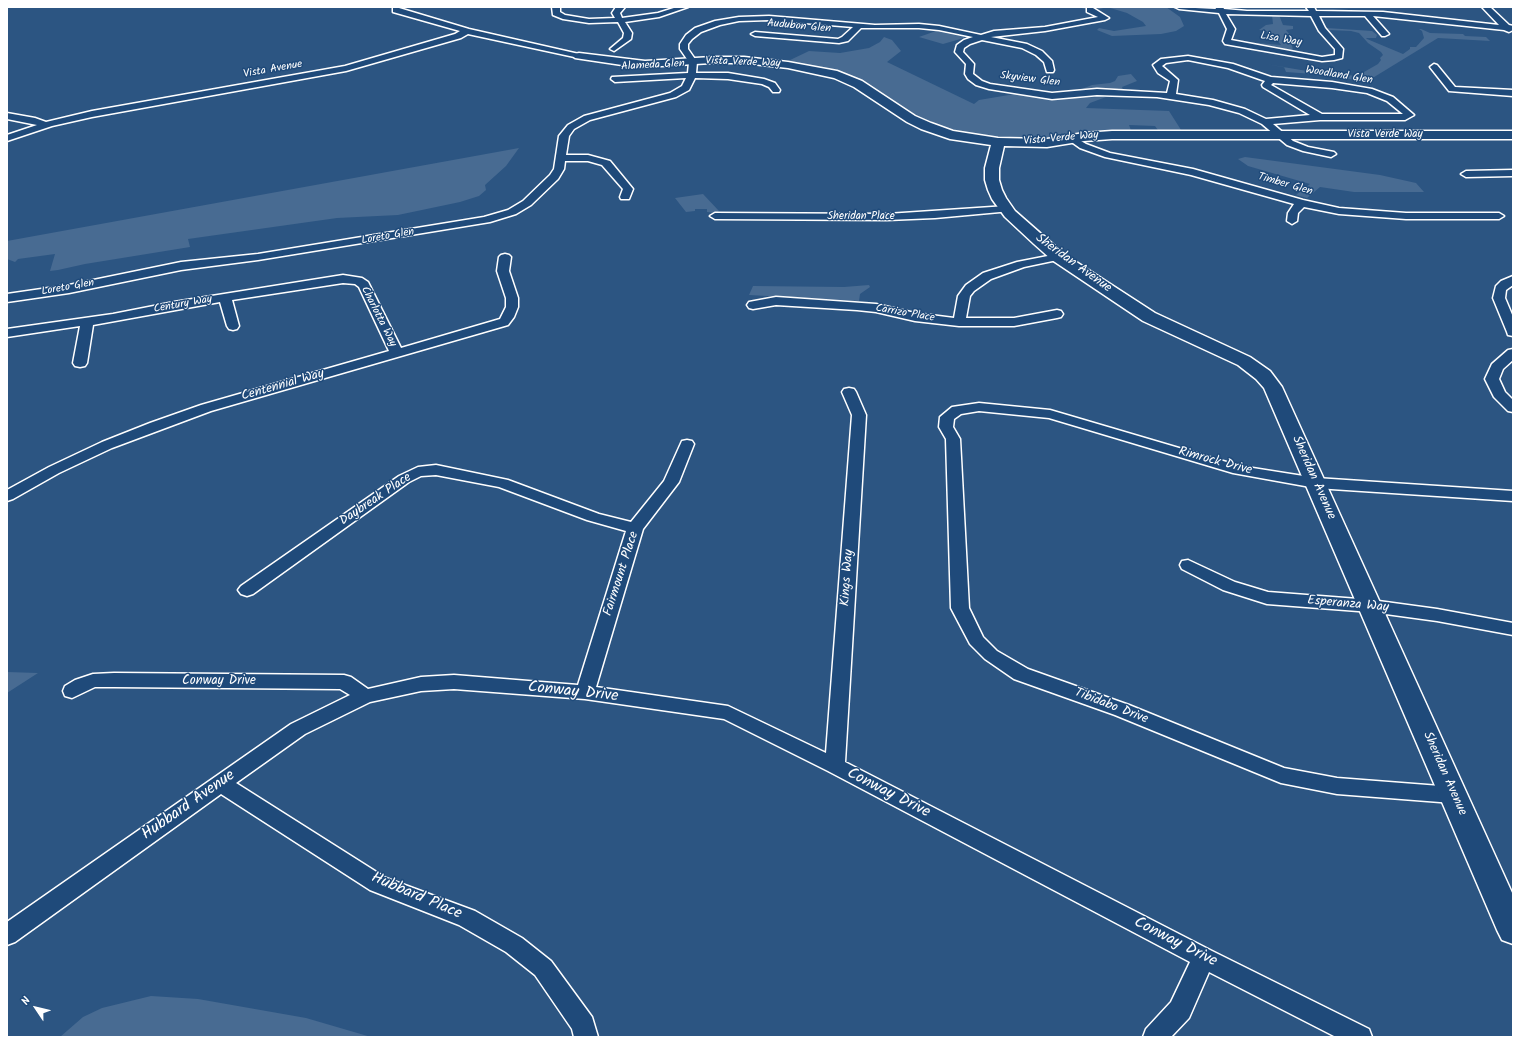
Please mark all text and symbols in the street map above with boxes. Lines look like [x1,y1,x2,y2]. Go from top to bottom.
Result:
street label: Audubon Glen [767,18,831,36]
street label: Lisa Way [1259,30,1303,50]
street label: Vista Verde Way [705,55,781,71]
street label: Vista Avenue [243,58,303,82]
street label: Alameda Glen [621,58,685,74]
street label: Woodland Glen [1304,64,1374,88]
street label: Skyview Glen [999,70,1061,90]
street label: Vista Verde Way [1347,128,1423,142]
street label: Vista Verde Way [1023,129,1099,149]
street label: Timber Glen [1256,171,1314,199]
street label: Sheridan Place [827,210,895,224]
street label: Loreto Glen [361,226,415,248]
street label: Sheridan Avenue [1032,231,1114,297]
street label: Loreto Glen [41,277,95,299]
street label: Charlotta Way [357,285,399,349]
street label: Century Way [153,293,213,317]
street label: Carrizo Place [875,302,935,326]
street label: Centennial Way [240,367,326,405]
street label: Sheridan Avenue [1288,434,1338,522]
street label: Rimrock Drive [1177,445,1253,479]
street label: Daybreak Place [337,470,415,530]
street label: Fairmount Place [601,530,643,618]
street label: Kings Way [838,549,858,607]
street label: Esperanza Way [1307,594,1389,616]
street label: Conway Drive [182,674,256,690]
street label: Conway Drive [527,679,619,707]
street label: Tibidabo Drive [1072,686,1150,728]
street label: Sheridan Avenue [1419,730,1469,818]
street label: Conway Drive [843,765,933,823]
street label: Hubbard Avenue [139,767,239,845]
street label: Hubbard Place [368,869,464,925]
street label: Conway Drive [1130,914,1220,972]
north arrow [16,988,56,1028]
text: N [17,993,36,1009]

